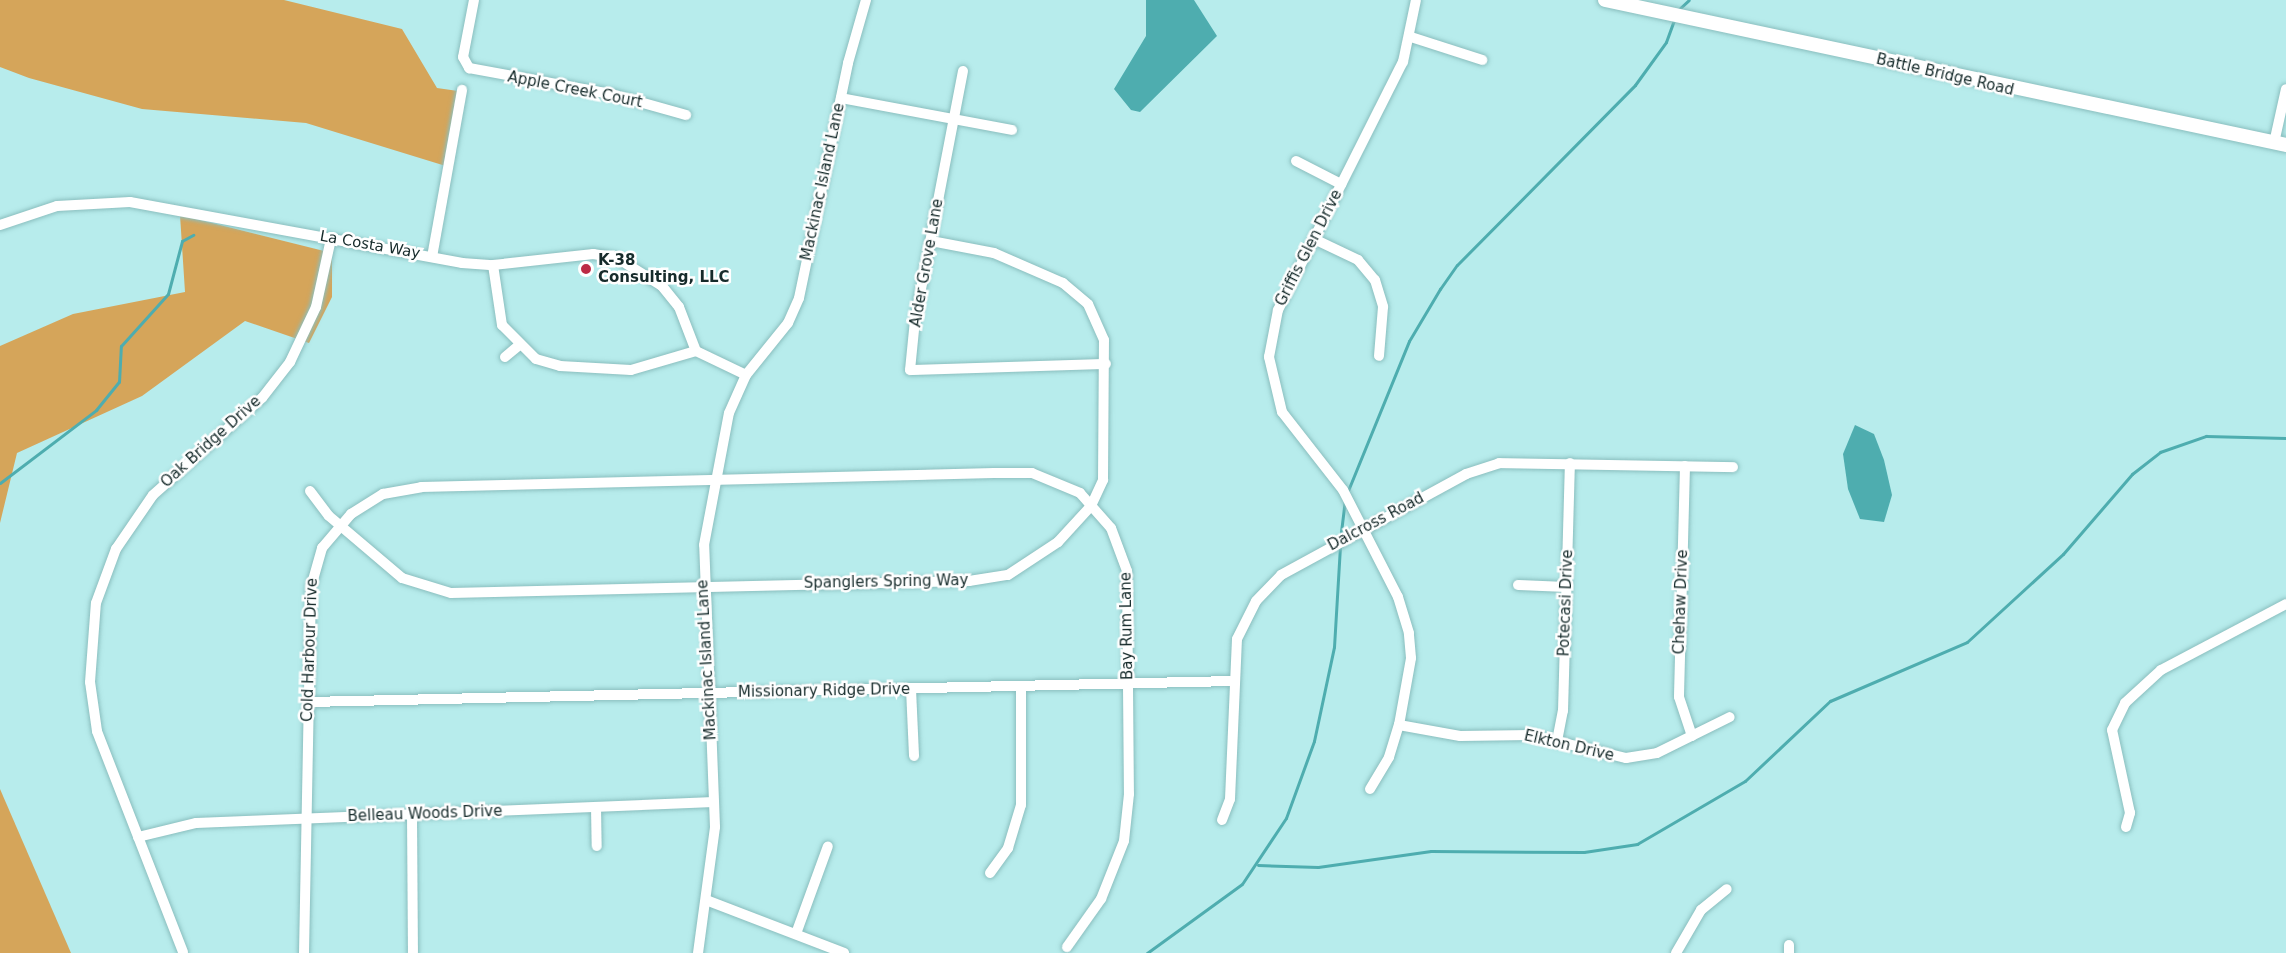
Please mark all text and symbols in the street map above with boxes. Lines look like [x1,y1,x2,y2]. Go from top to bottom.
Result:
street label: Battle Bridge Road [1874,50,2016,100]
street label: Apple Creek Court [506,68,644,112]
street label: Mackinac Island Lane [797,102,849,262]
street label: Griffis Glen Drive [1272,187,1346,309]
street label: Alder Grove Lane [907,197,947,329]
street label: La Costa Way [318,227,422,263]
place label: K-38 Consulting, LLC [598,251,730,286]
marker: K-38 Consulting, LLC [579,262,593,276]
street label: Oak Bridge Drive [157,392,265,492]
street label: Dalcross Road [1325,489,1427,555]
street label: Potecasi Drive [1555,549,1577,657]
street label: Chehaw Drive [1670,549,1692,655]
street label: Spanglers Spring Way [804,572,968,592]
street label: Bay Rum Lane [1117,572,1137,680]
street label: Cold Harbour Drive [298,578,322,722]
street label: Mackinac Island Lane [694,579,720,741]
street label: Missionary Ridge Drive [738,680,910,702]
street label: Elkton Drive [1522,727,1616,765]
street label: Belleau Woods Drive [347,802,503,826]

